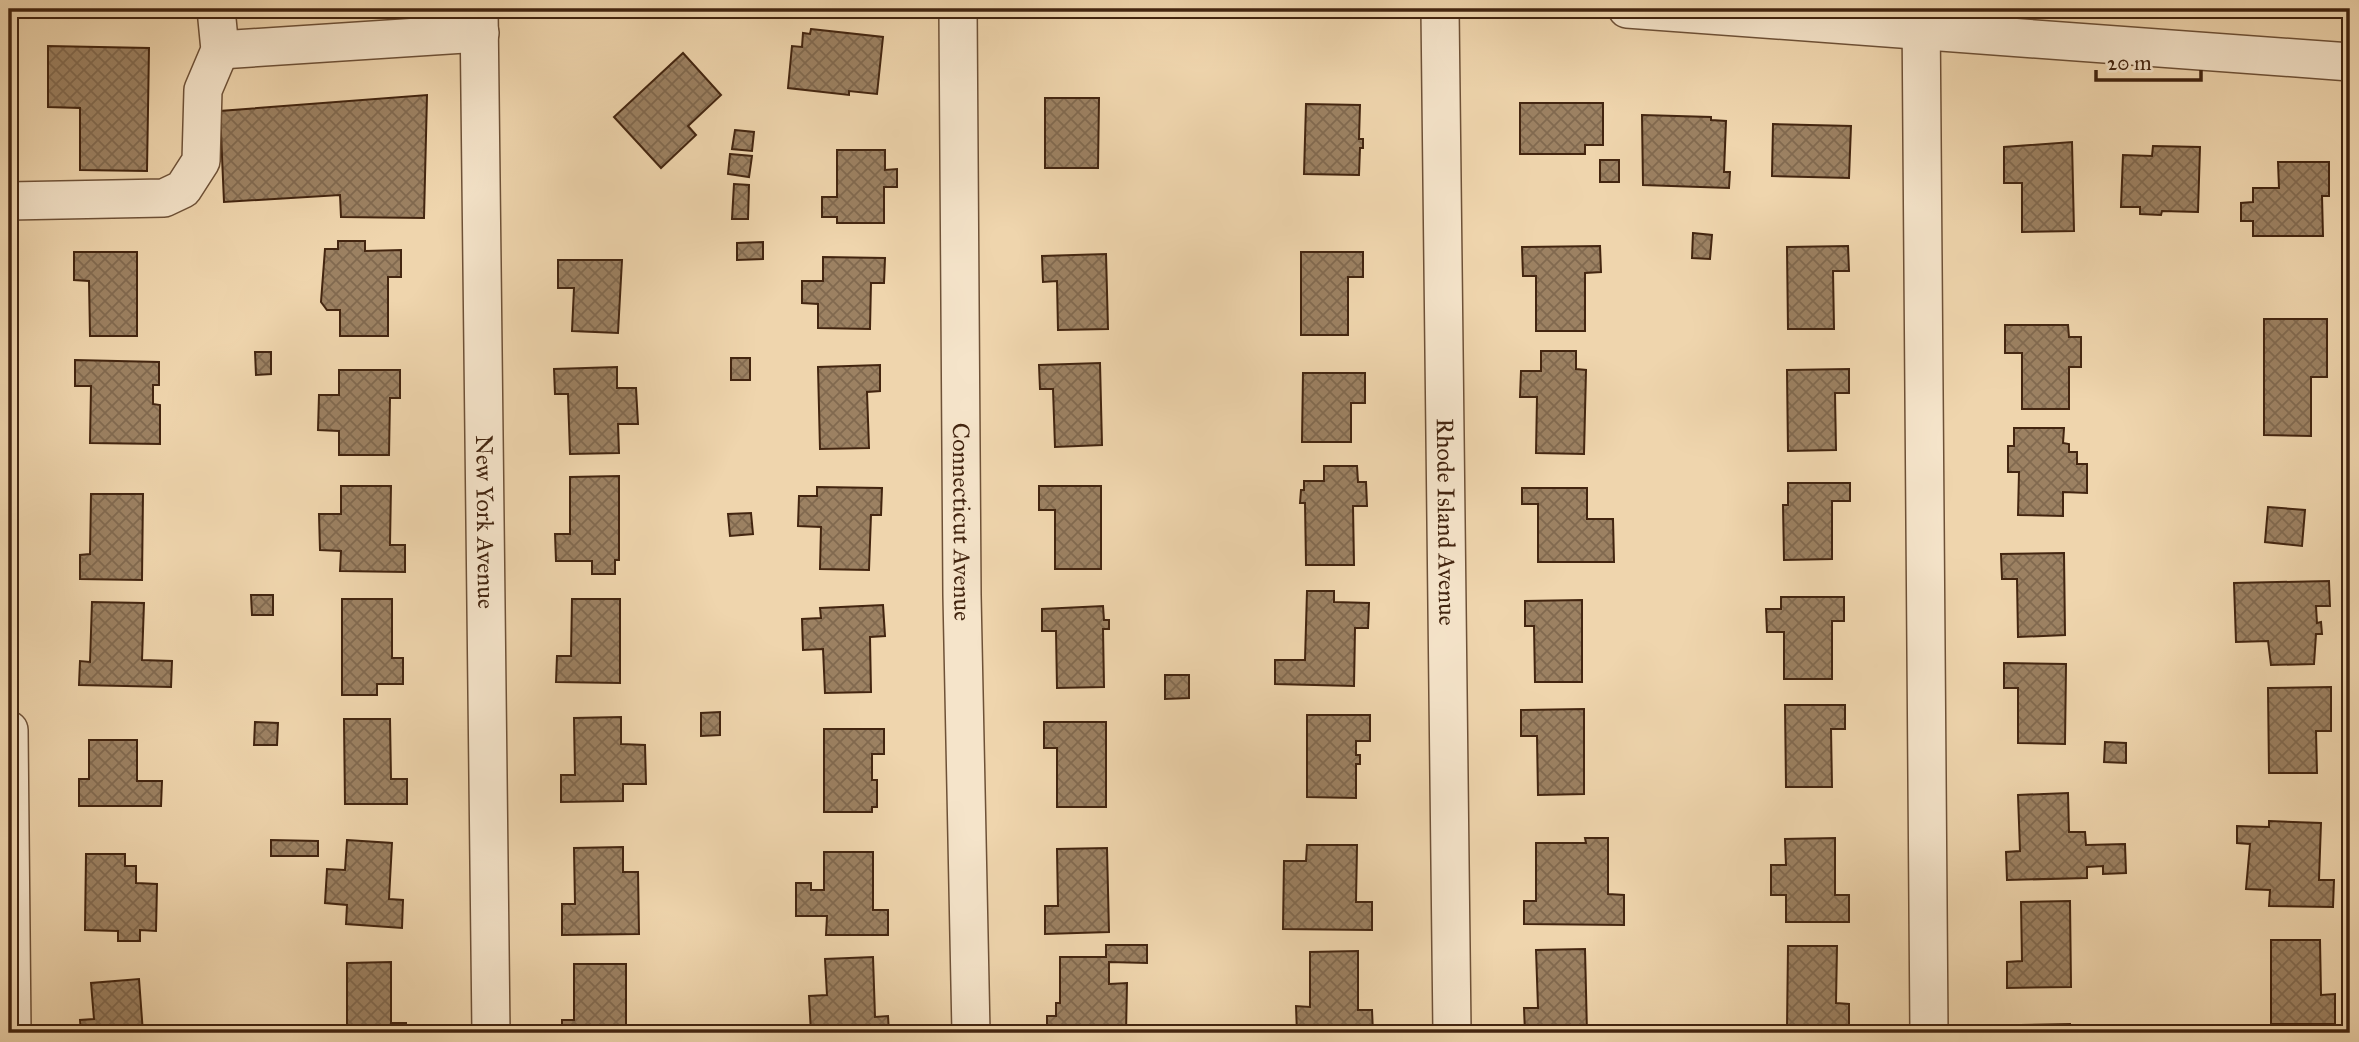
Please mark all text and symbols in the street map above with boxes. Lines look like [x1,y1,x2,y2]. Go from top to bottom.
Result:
scale bar [2096,38,2202,82]
text: 20 m [2107,50,2152,76]
street label: Rhode Island Avenue [1430,418,1462,626]
street label: Connecticut Avenue [946,423,978,622]
street label: New York Avenue [469,435,501,609]

